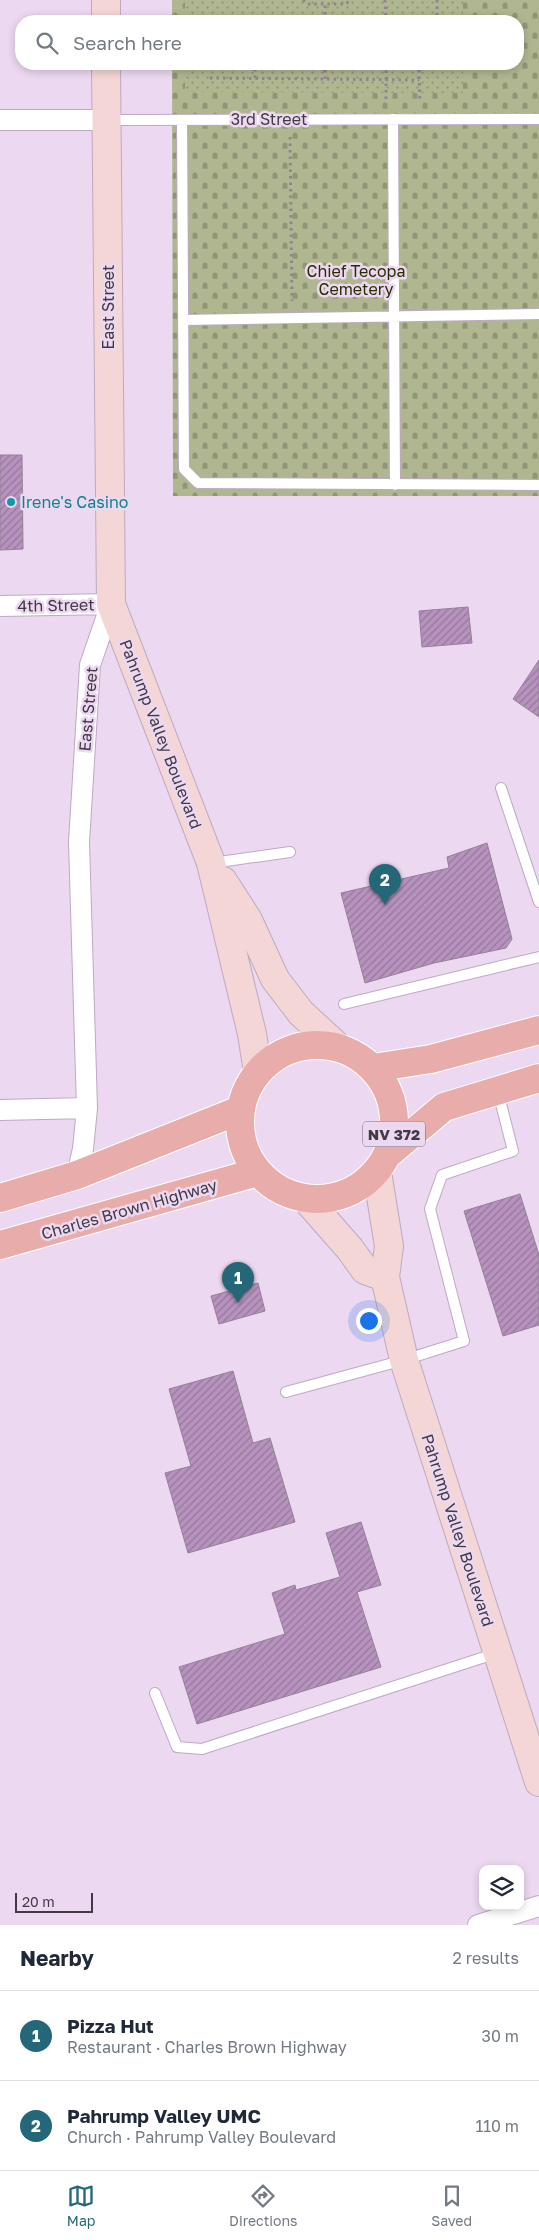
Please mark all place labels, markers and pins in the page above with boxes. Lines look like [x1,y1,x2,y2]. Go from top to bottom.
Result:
place label: Irene's Casino [21,492,128,512]
marker: Irene's Casino [5,496,17,508]
pin: 2 [369,864,401,905]
pin: 1 [222,1262,254,1303]

